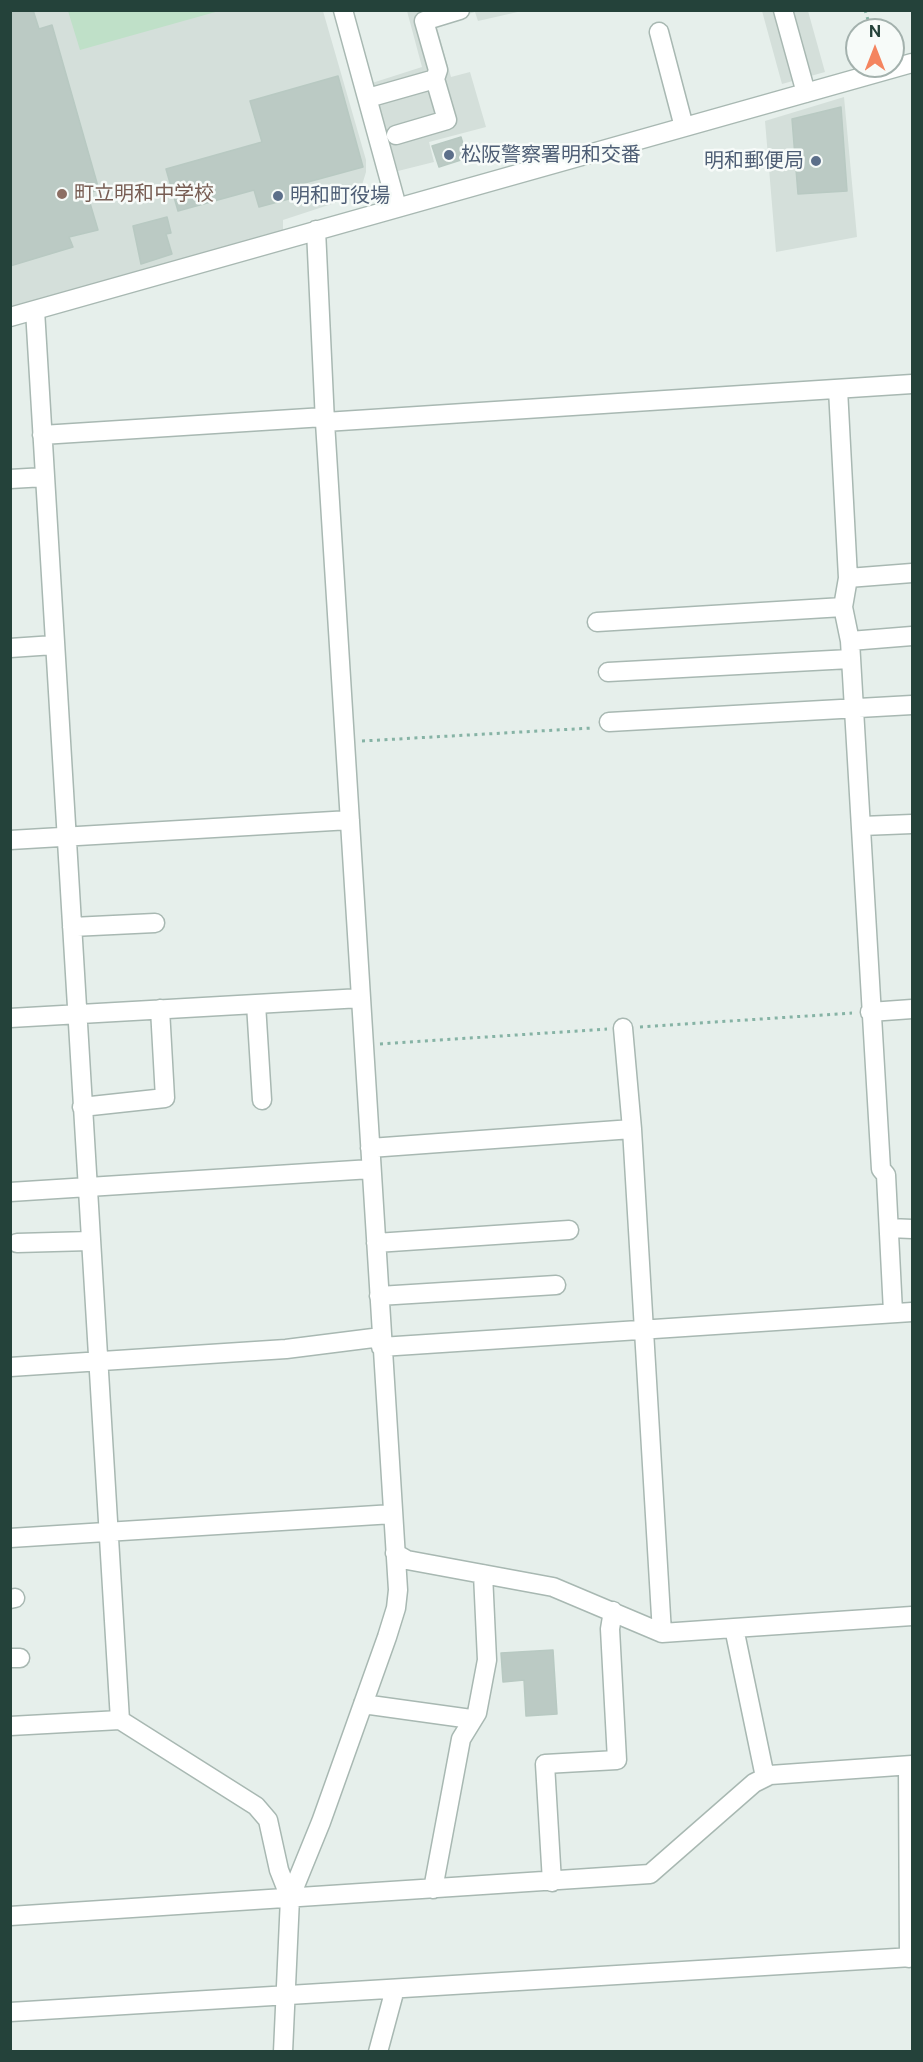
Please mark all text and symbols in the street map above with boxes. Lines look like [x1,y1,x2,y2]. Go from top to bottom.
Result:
north arrow [845,18,905,78]
text: N [869,22,881,41]
place label: 松阪警察署明和交番 [461,143,641,167]
marker: 松阪警察署明和交番 [442,148,456,162]
place label: 明和郵便局 [704,149,804,173]
marker: 明和郵便局 [809,154,823,168]
place label: 町立明和中学校 [74,182,214,206]
place label: 明和町役場 [290,184,390,208]
marker: 町立明和中学校 [55,187,69,201]
marker: 明和町役場 [271,189,285,203]

